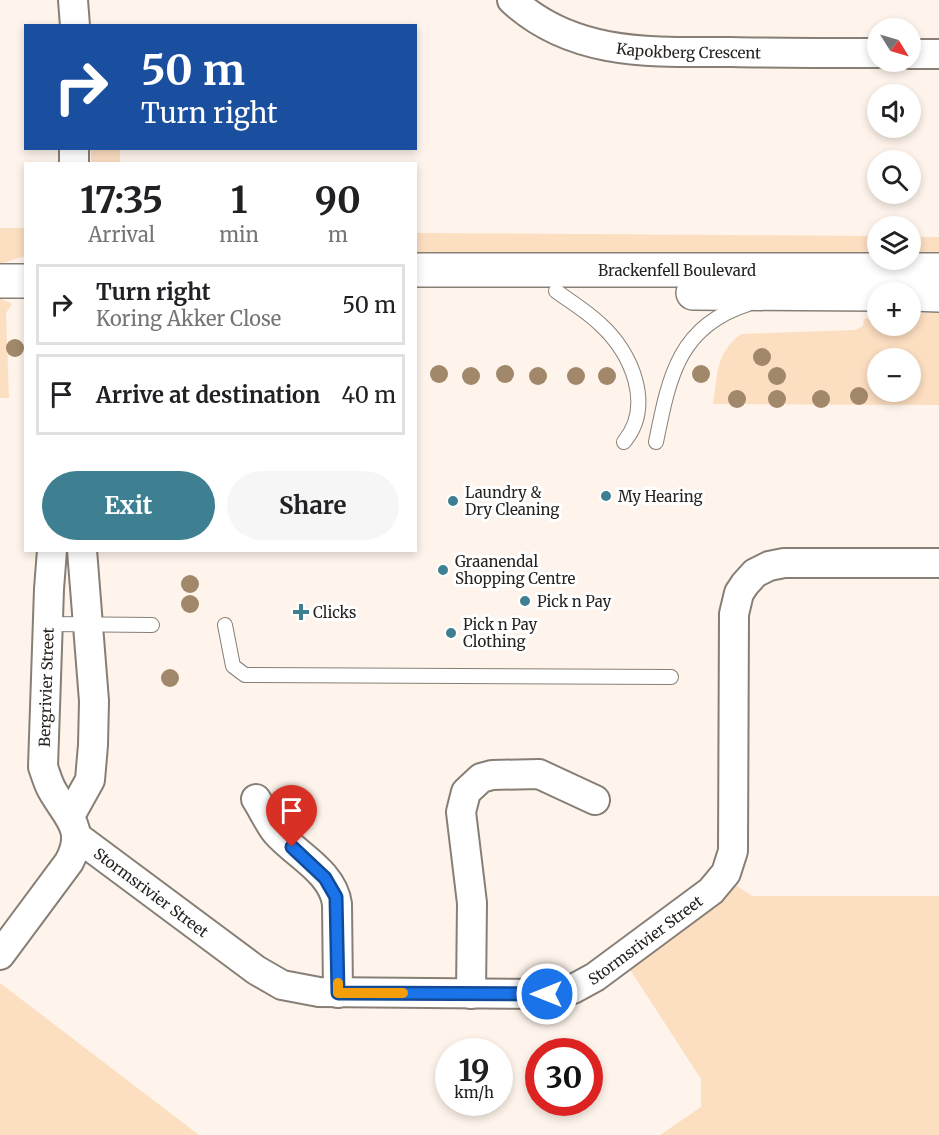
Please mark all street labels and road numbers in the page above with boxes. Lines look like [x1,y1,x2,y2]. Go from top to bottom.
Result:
street label: Kapokberg Crescent [615,38,761,62]
street label: Brackenfell Boulevard [598,261,756,280]
street label: Bergrivier Street [34,627,57,747]
street label: Stormsrivier Street [90,843,212,941]
street label: Stormsrivier Street [585,891,706,988]

